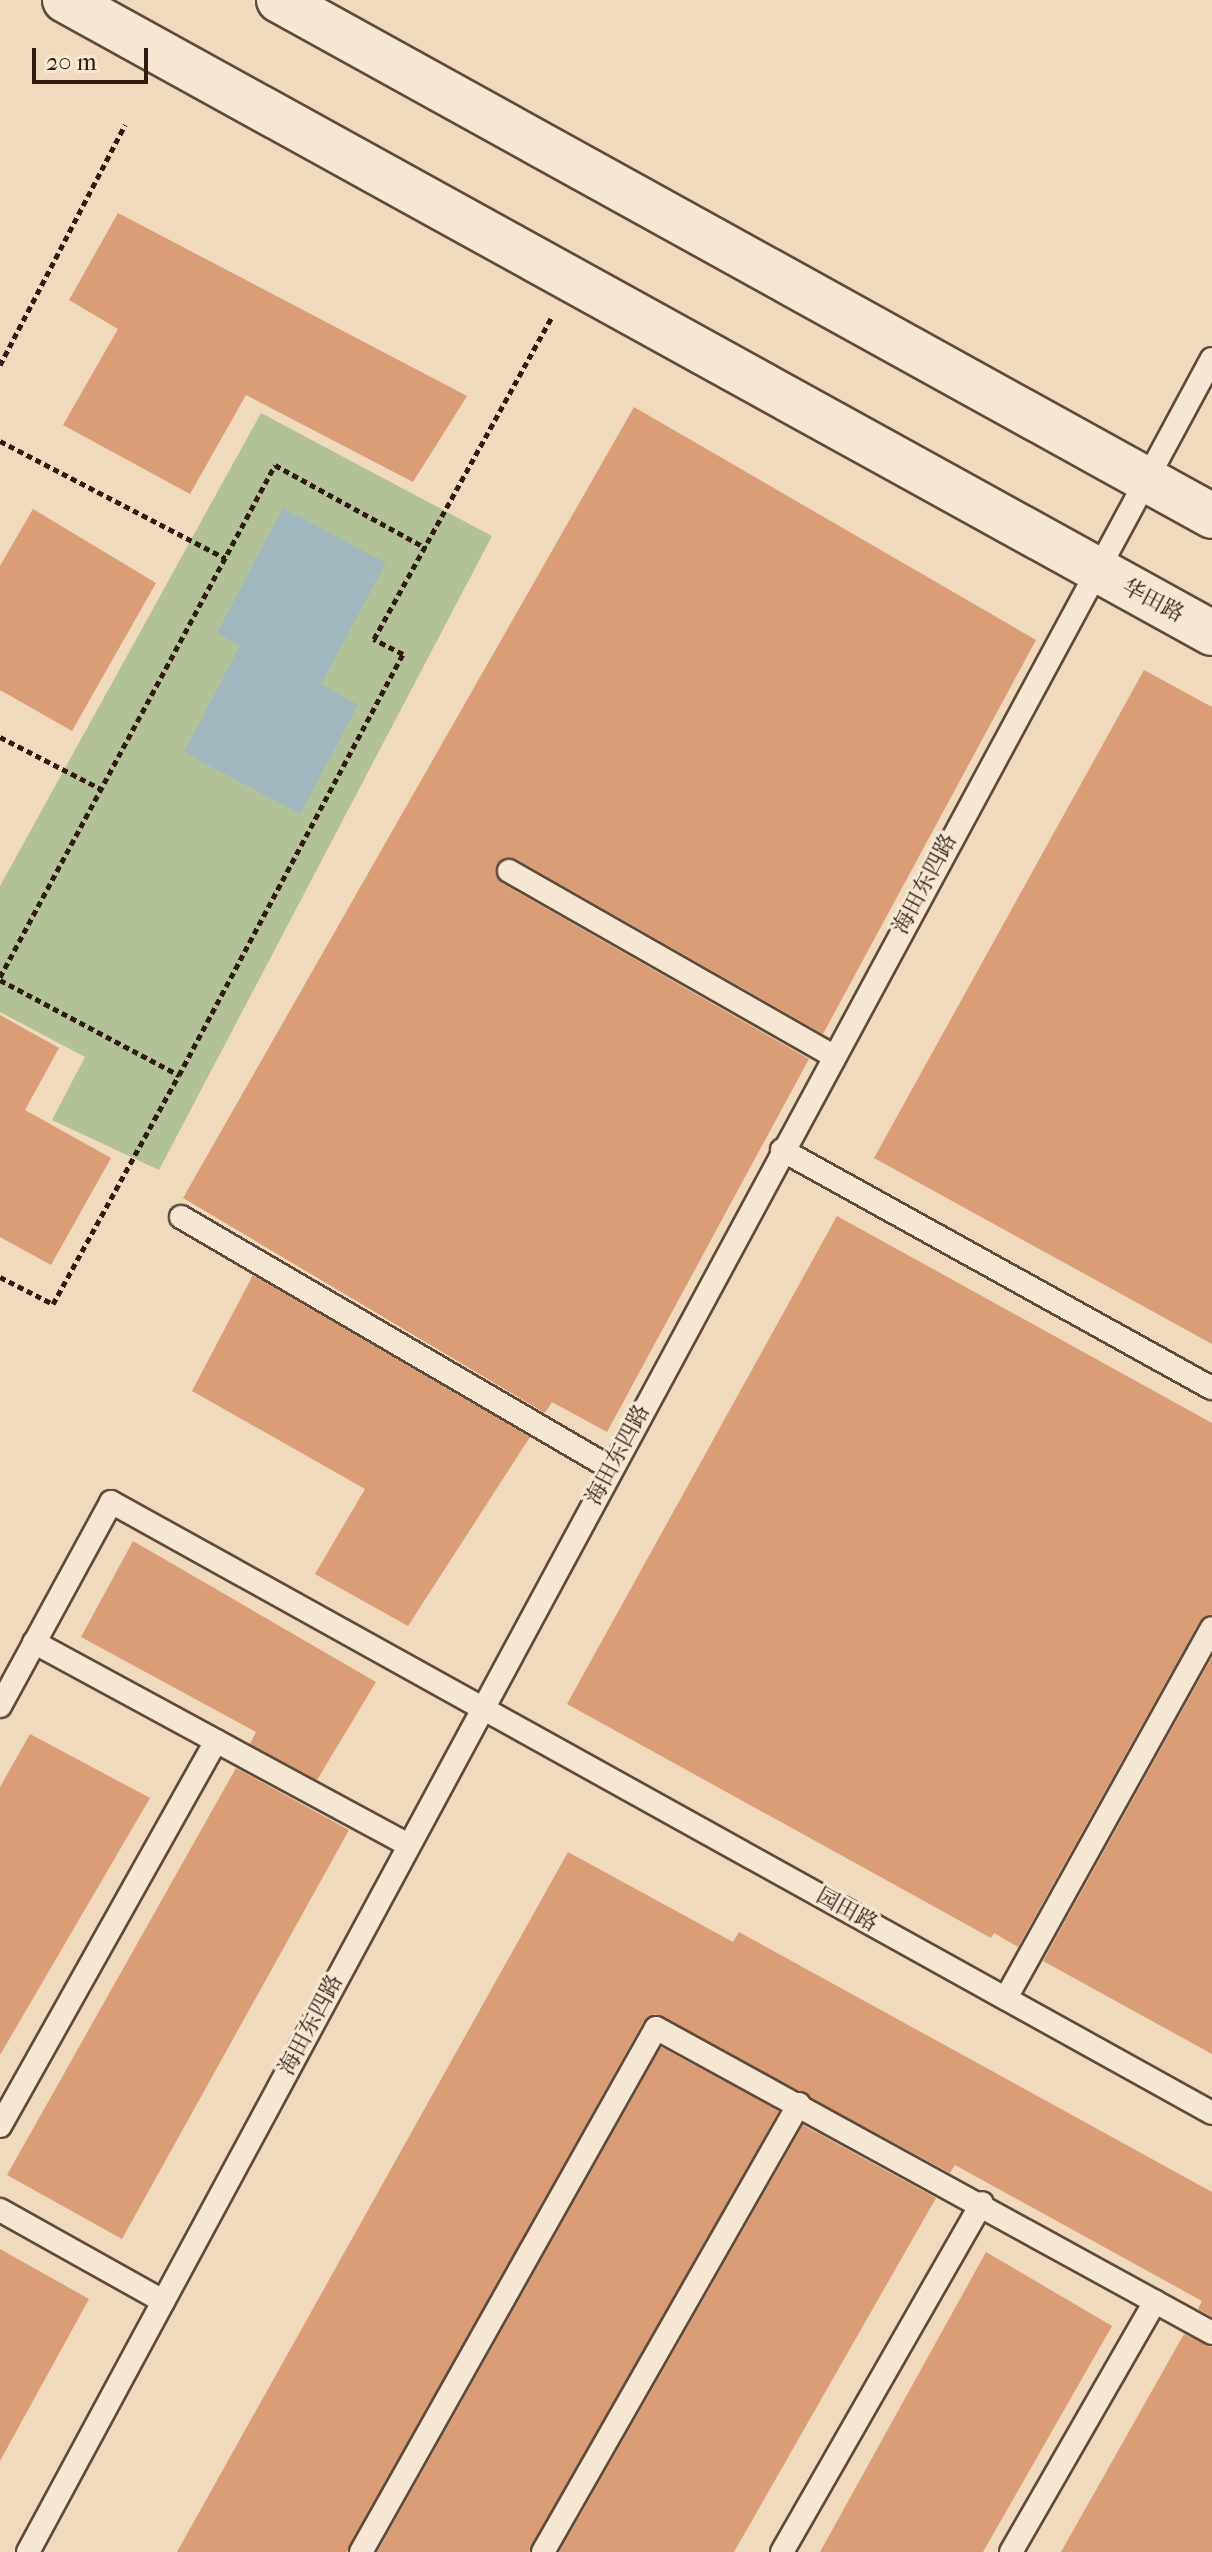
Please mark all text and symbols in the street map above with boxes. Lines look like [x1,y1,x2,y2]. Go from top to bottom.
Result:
scale bar [36,32,152,82]
text: 20 m [46,48,97,76]
street label: 华田路 [1118,574,1188,628]
street label: 海田东四路 [888,829,962,939]
street label: 海田东四路 [581,1400,655,1510]
street label: 园田路 [812,1882,882,1938]
street label: 海田东四路 [274,1970,348,2080]

